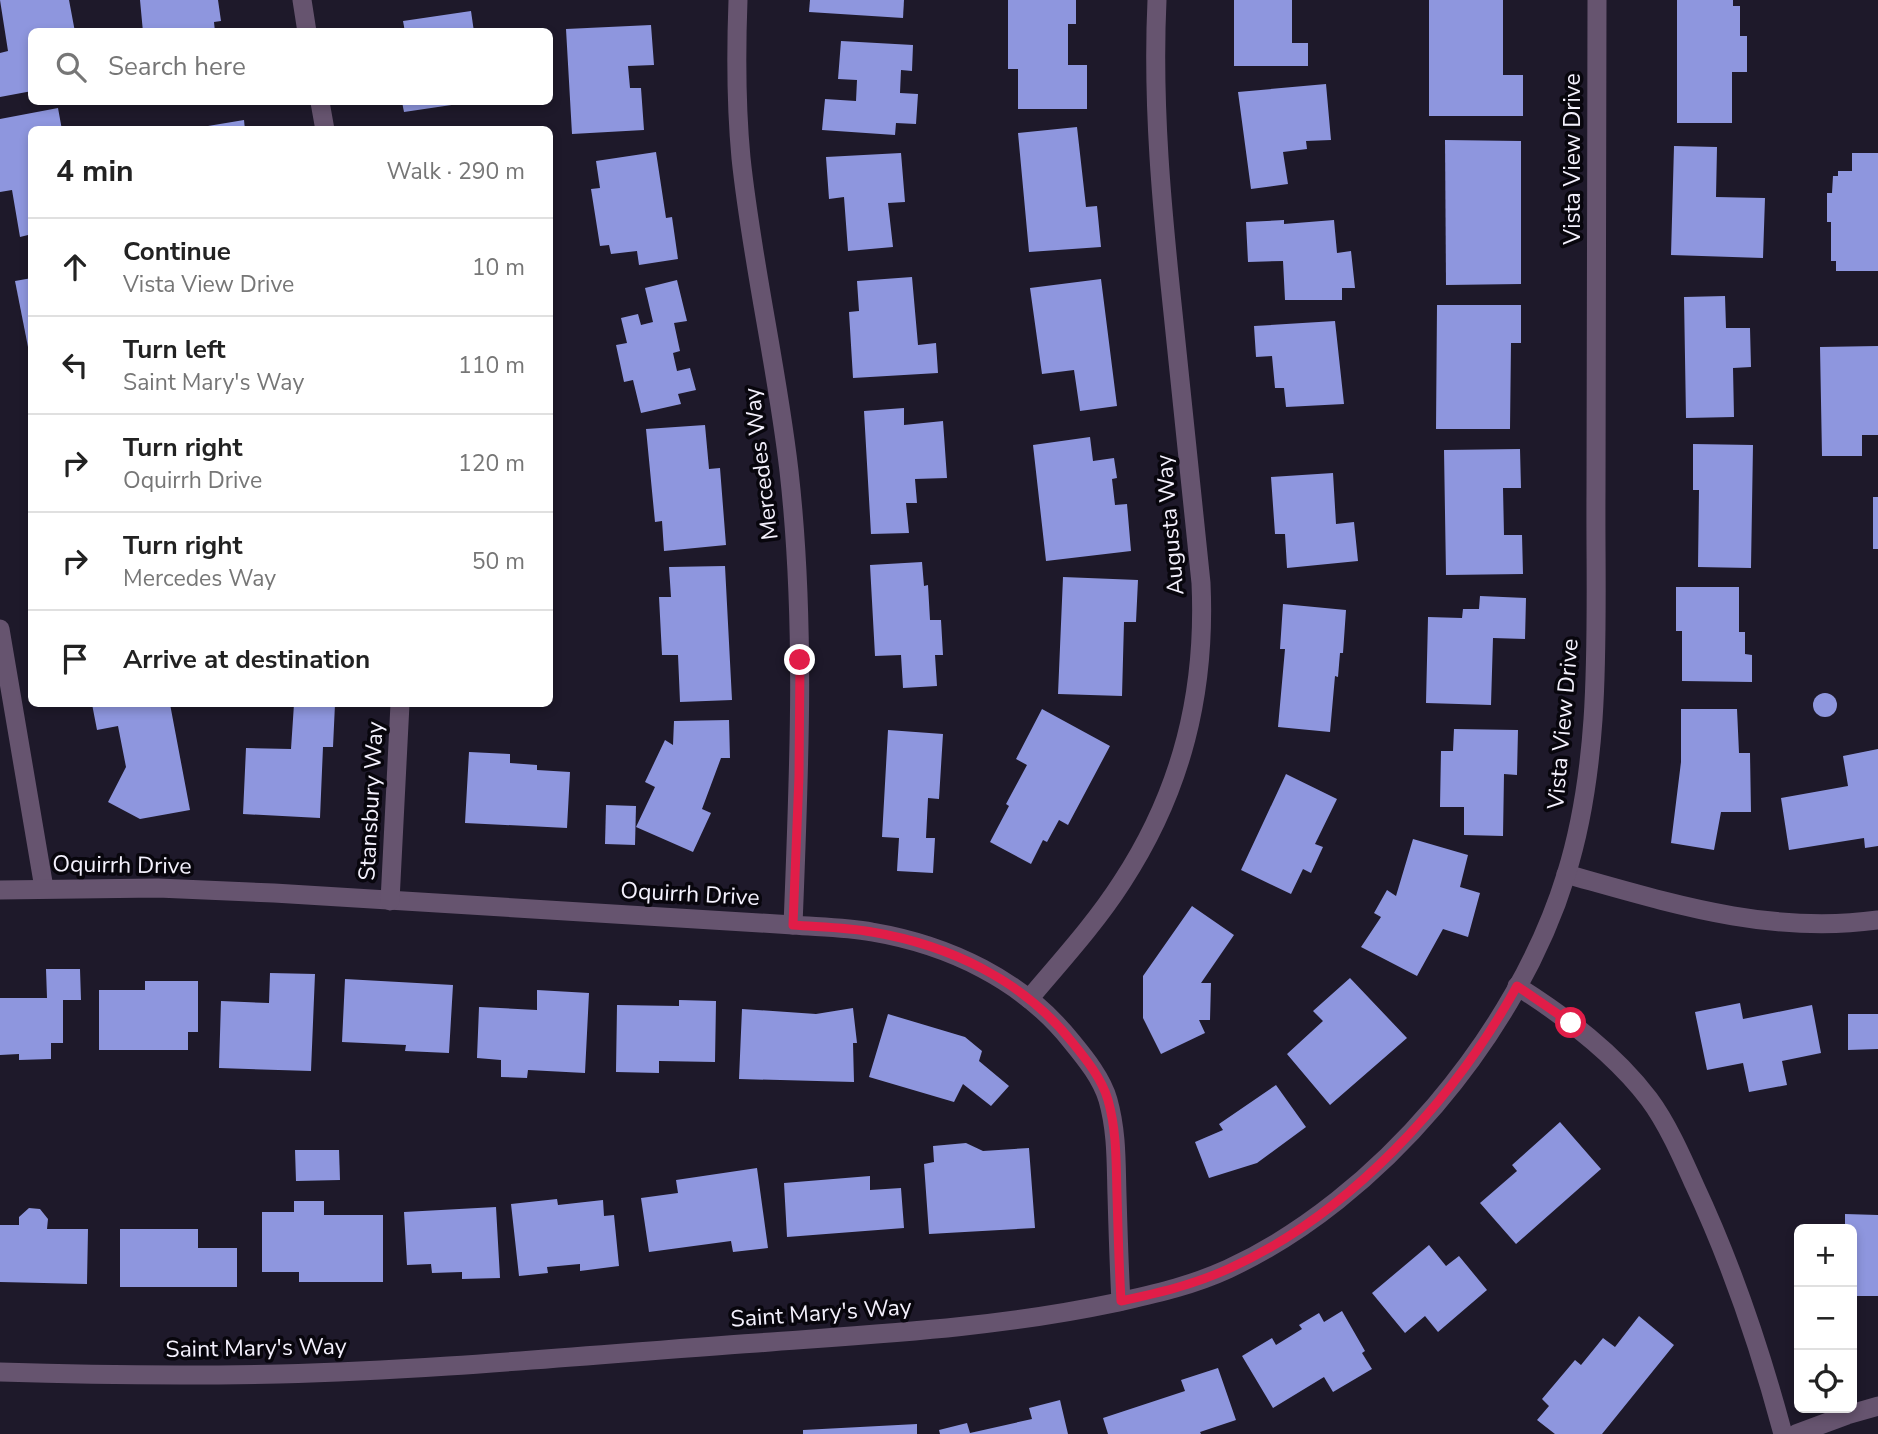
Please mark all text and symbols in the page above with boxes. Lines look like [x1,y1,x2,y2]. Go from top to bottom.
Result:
search box [28,28,553,105]
icon: search [52,48,90,86]
text: Search here [108,49,246,84]
street label: Vista View Drive [1557,73,1588,246]
text: 4 min [56,151,134,192]
text: Walk · 290 m [386,156,525,187]
text: Continue [123,234,231,269]
icon: ahead [56,248,94,286]
text: 10 m [472,252,525,283]
text: Vista View Drive [123,269,294,300]
text: Turn left [123,332,226,367]
icon: left [56,346,94,384]
text: 110 m [458,350,525,381]
text: Saint Mary's Way [123,367,304,398]
street label: Mercedes Way [736,386,786,542]
text: Turn right [123,430,242,465]
icon: right [56,444,94,482]
text: 120 m [458,448,525,479]
street label: Augusta Way [1148,453,1192,597]
text: Oquirrh Drive [123,465,262,496]
text: Turn right [123,528,242,563]
icon: right [56,542,94,580]
text: 50 m [472,546,525,577]
text: Mercedes Way [123,563,276,594]
street label: Vista View Drive [1540,637,1586,812]
icon: arrive [56,640,94,678]
text: Arrive at destination [123,642,370,677]
route end [784,644,815,675]
street label: Stansbury Way [351,720,391,881]
street label: Oquirrh Drive [52,848,192,882]
street label: Oquirrh Drive [620,875,760,913]
route start [1555,1007,1586,1038]
map controls [1794,1224,1857,1413]
button: + [1794,1224,1857,1287]
button: − [1794,1287,1857,1350]
street label: Saint Mary's Way [730,1291,913,1335]
street label: Saint Mary's Way [165,1331,347,1365]
button: locate [1794,1350,1857,1413]

